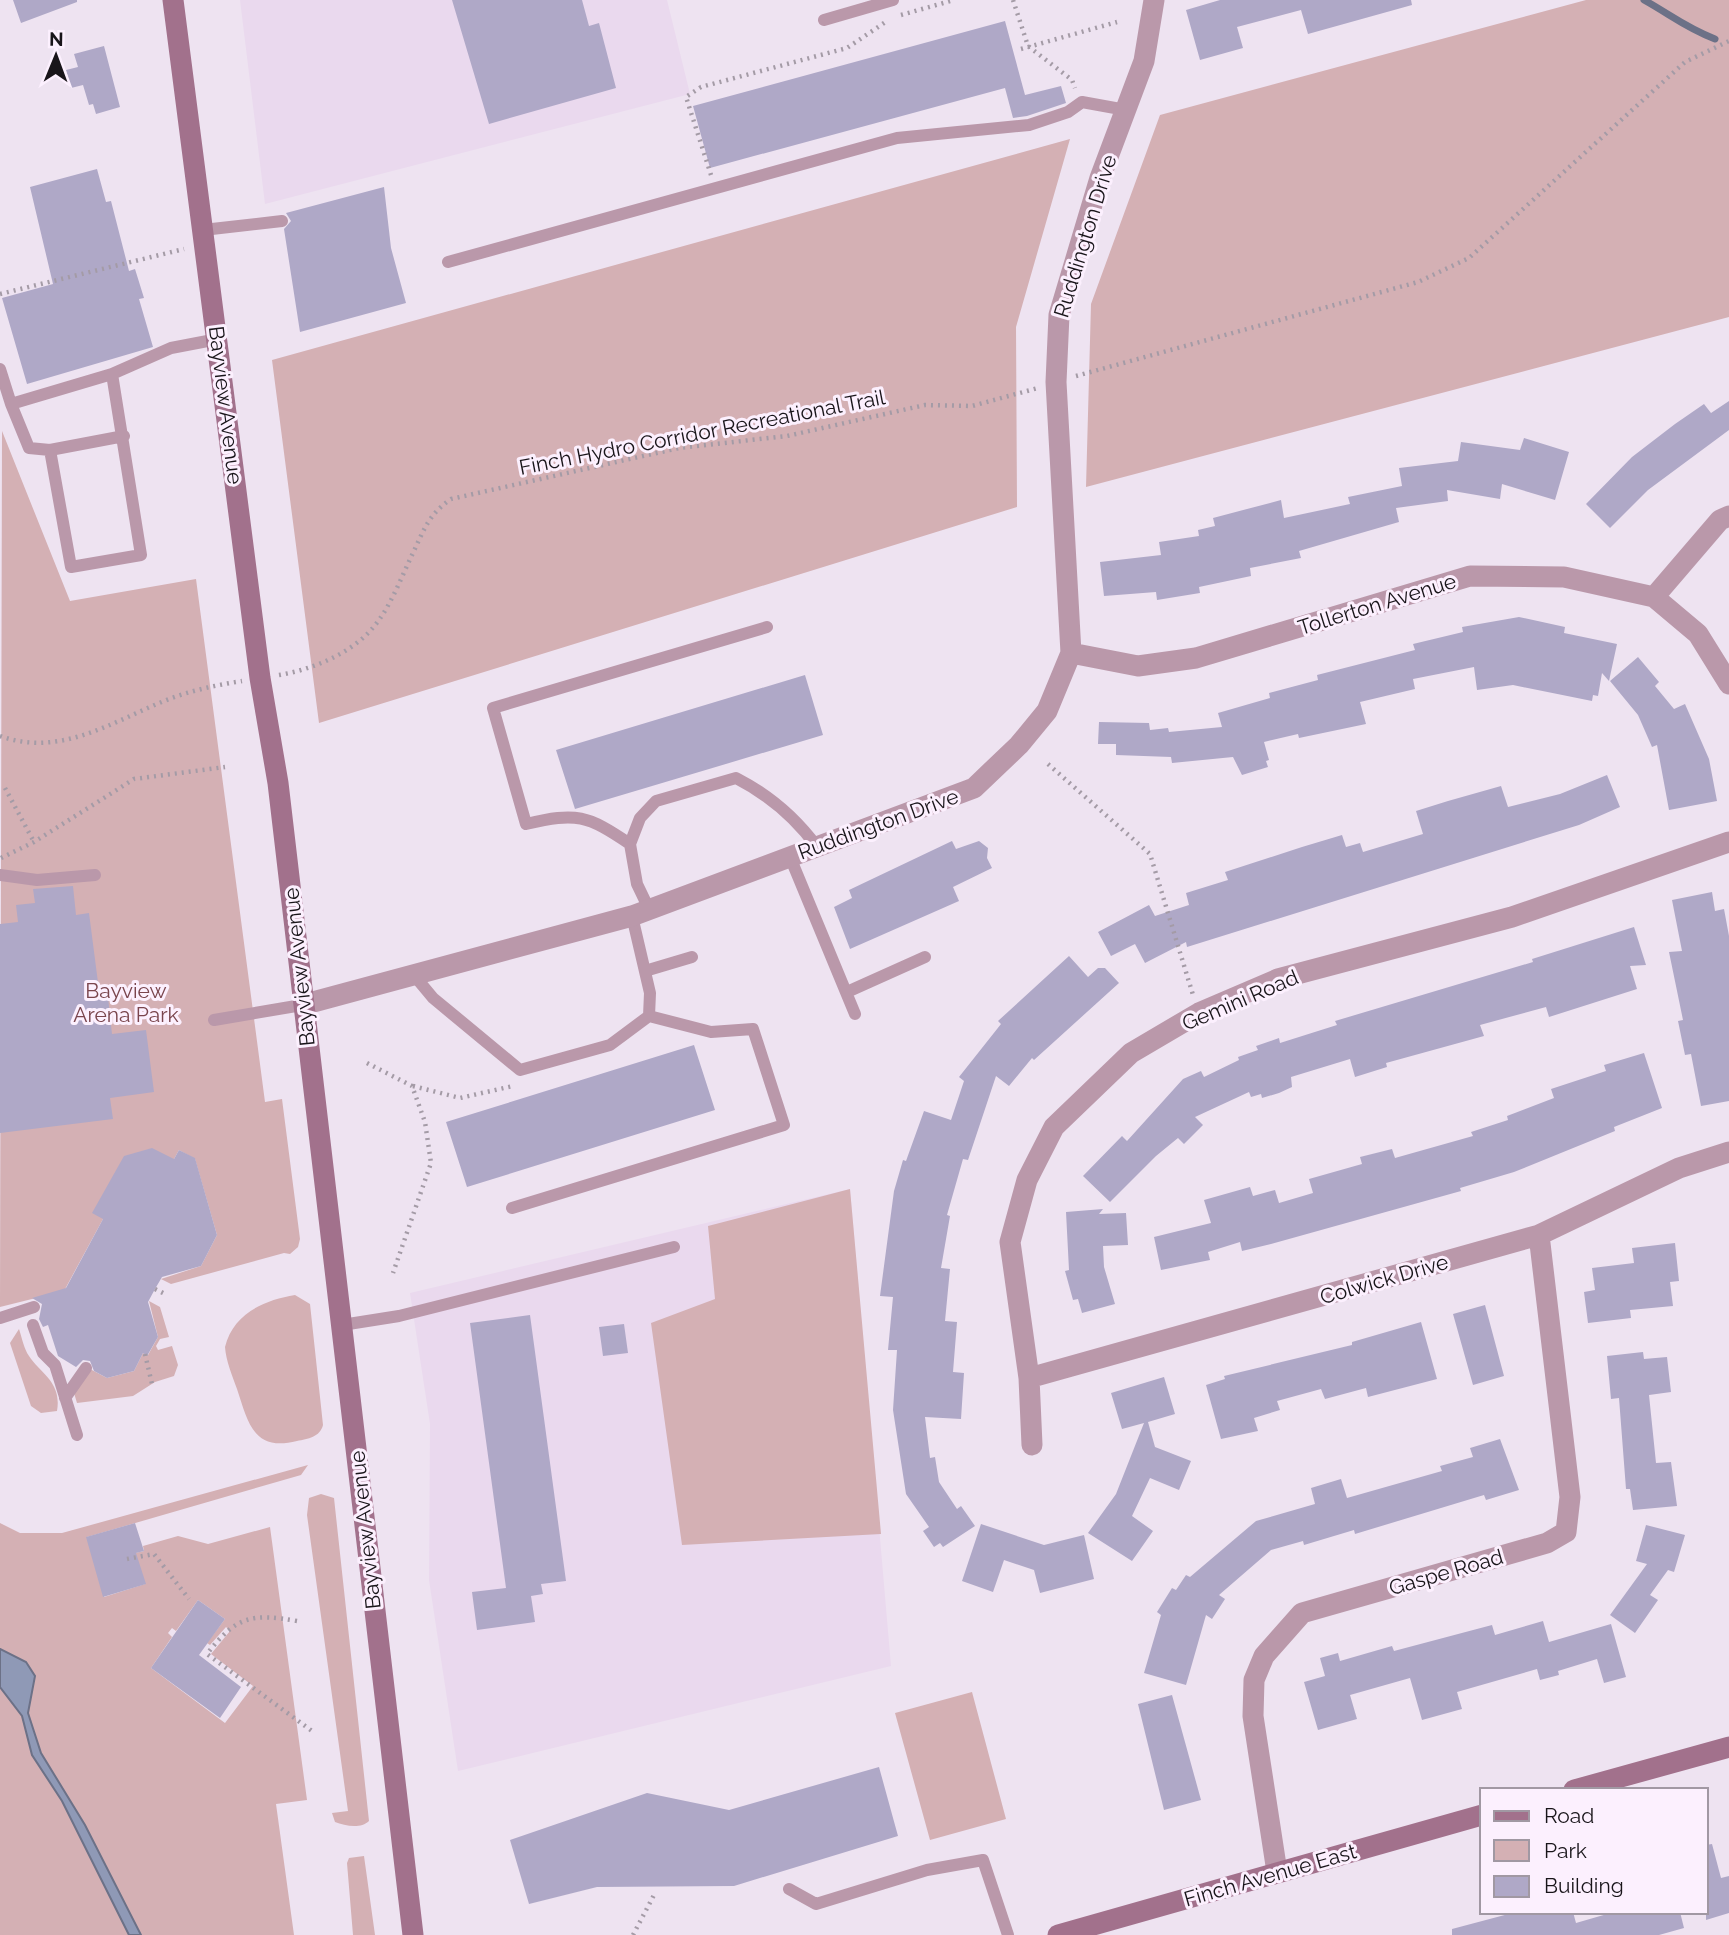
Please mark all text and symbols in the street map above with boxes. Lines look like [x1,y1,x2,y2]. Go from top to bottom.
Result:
north arrow [21,21,91,91]
text: N [49,28,64,50]
street label: Ruddington Drive [1048,152,1122,320]
street label: Bayview Avenue [204,324,248,486]
street label: Finch Hydro Corridor Recreational Trail [517,384,887,480]
street label: Tollerton Avenue [1295,568,1459,640]
street label: Ruddington Drive [794,783,962,865]
street label: Bayview Avenue [278,887,320,1047]
street label: Gemini Road [1178,964,1302,1036]
park label: Bayview Arena Park [73,978,179,1027]
street label: Colwick Drive [1317,1249,1451,1309]
street label: Bayview Avenue [344,1450,386,1610]
street label: Gaspe Road [1386,1544,1506,1600]
legend [1480,1788,1708,1914]
text: Road [1544,1803,1594,1828]
street label: Finch Avenue East [1181,1838,1359,1912]
text: Park [1544,1838,1587,1863]
text: Building [1544,1873,1624,1898]

